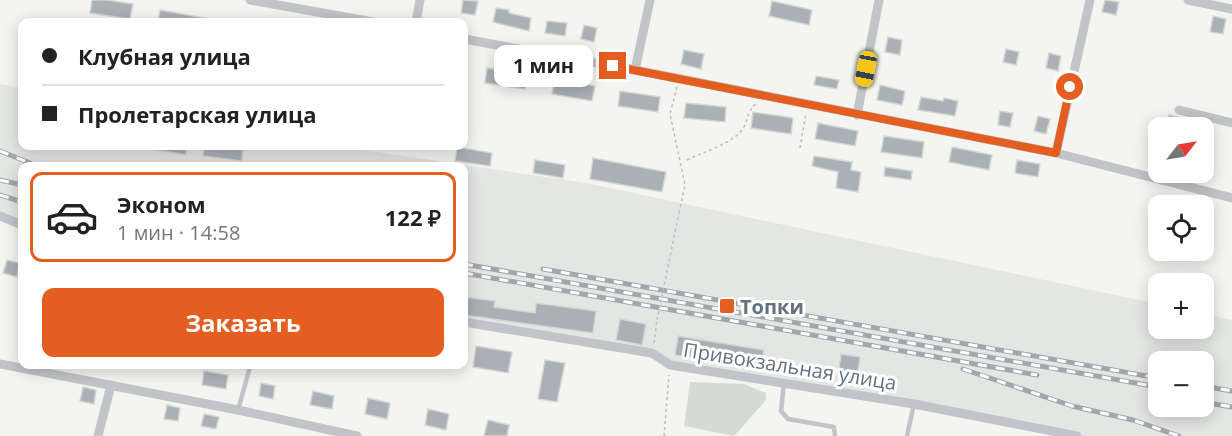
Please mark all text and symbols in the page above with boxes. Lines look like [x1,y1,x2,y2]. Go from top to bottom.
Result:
text: Клубная улица [78,41,251,71]
callout: 1 мин [493,45,592,87]
car [854,50,878,88]
text: 1 мин [513,52,574,79]
route end [599,52,626,79]
route start [1056,73,1083,100]
text: Пролетарская улица [78,99,316,129]
north arrow [1148,117,1214,183]
map controls [1148,117,1214,417]
text: Эконом [117,189,206,219]
icon: car [45,190,99,244]
button: locate [1148,195,1214,261]
text: 122 ₽ [385,202,441,232]
text: 1 мин · 14:58 [117,219,240,246]
button: + [1148,273,1214,339]
button: Заказать [42,288,444,357]
place label: Топки [740,293,804,320]
marker: Топки [718,297,736,315]
street label: Привокзальная улица [682,336,898,396]
button: − [1148,351,1214,417]

